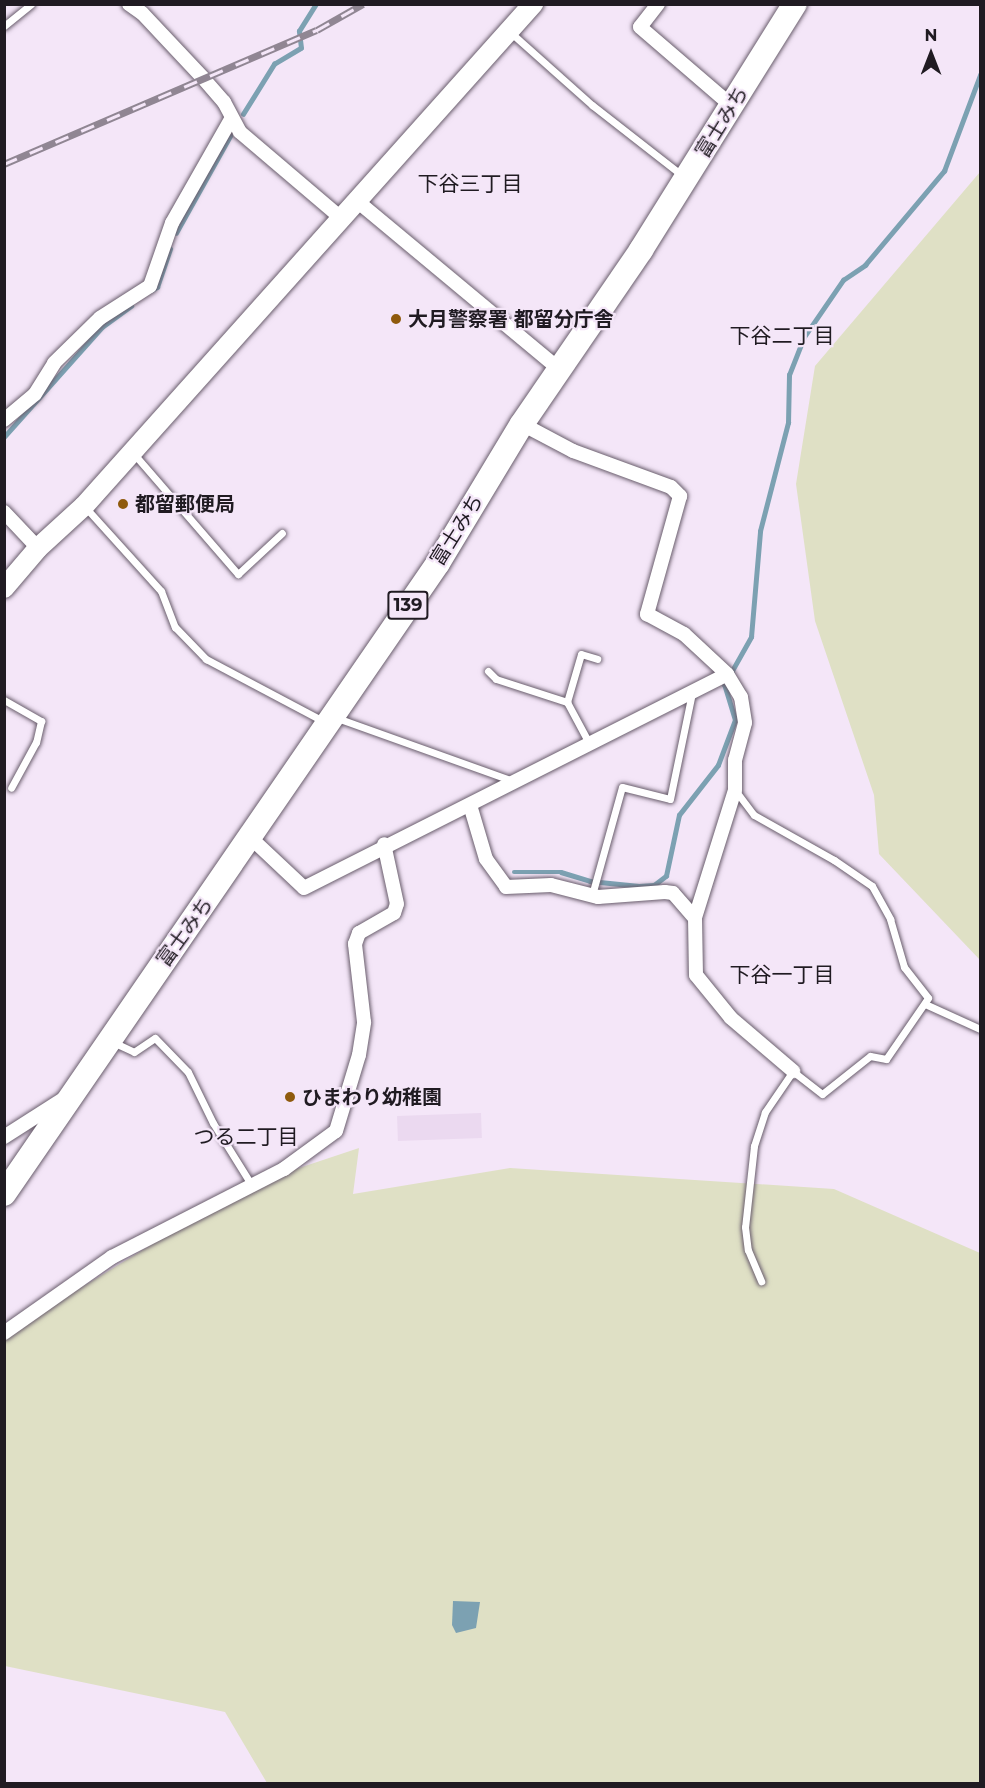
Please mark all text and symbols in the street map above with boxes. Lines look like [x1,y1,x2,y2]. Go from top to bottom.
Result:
north arrow [901,24,961,84]
text: N [925,26,937,45]
street label: 富士みち [691,82,753,162]
district label: 下谷三丁目 [418,171,522,197]
place label: 大月警察署 都留分庁舎 [408,307,614,331]
marker: 大月警察署 都留分庁舎 [389,312,403,326]
district label: 下谷二丁目 [730,323,834,349]
street label: 富士みち [426,490,488,570]
place label: 都留郵便局 [135,492,235,516]
marker: 都留郵便局 [116,497,130,511]
road number: 139 [387,590,429,620]
street label: 富士みち [152,893,218,971]
district label: 下谷一丁目 [730,962,834,988]
place label: ひまわり幼稚園 [302,1085,442,1109]
marker: ひまわり幼稚園 [283,1090,297,1104]
district label: つる二丁目 [194,1124,298,1150]

